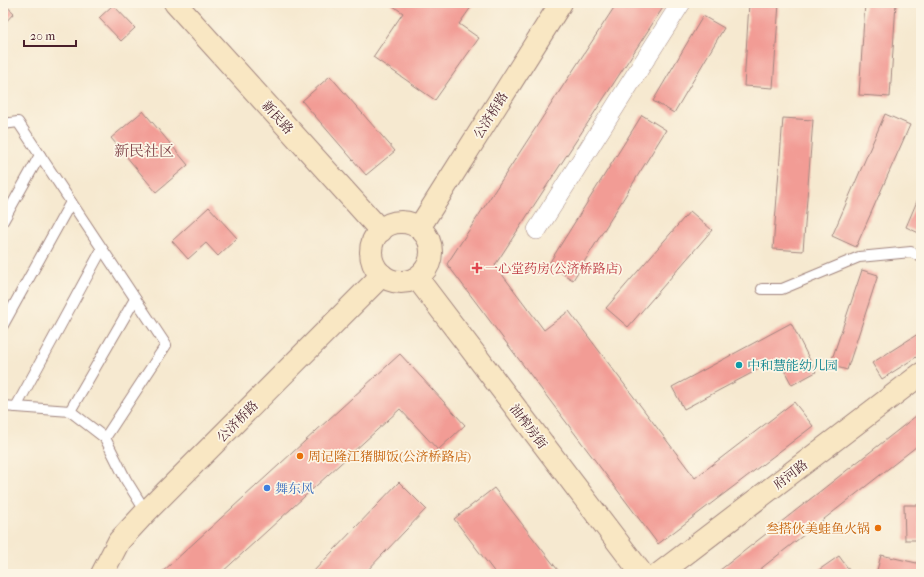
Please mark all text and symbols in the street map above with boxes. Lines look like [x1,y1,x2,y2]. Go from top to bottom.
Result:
scale bar [24,22,76,48]
text: 20 m [30,29,55,43]
street label: 公济桥路 [470,89,511,141]
street label: 新民路 [259,98,296,137]
district label: 新民社区 [114,142,174,160]
place label: 一心堂药房(公济桥路店) [485,261,622,276]
marker: 一心堂药房(公济桥路店) [472,263,482,273]
place label: 中和慧能幼儿园 [747,358,838,373]
marker: 中和慧能幼儿园 [734,360,744,370]
street label: 公济桥路 [214,398,261,445]
street label: 油榨房街 [507,401,550,452]
place label: 周记隆江猪脚饭(公济桥路店) [308,449,471,464]
marker: 周记隆江猪脚饭(公济桥路店) [295,451,305,461]
street label: 府河路 [770,457,810,492]
place label: 舞东风 [275,481,314,496]
marker: 舞东风 [262,483,272,493]
place label: 叁搭伙美蛙鱼火锅 [766,521,870,536]
marker: 叁搭伙美蛙鱼火锅 [873,523,883,533]

